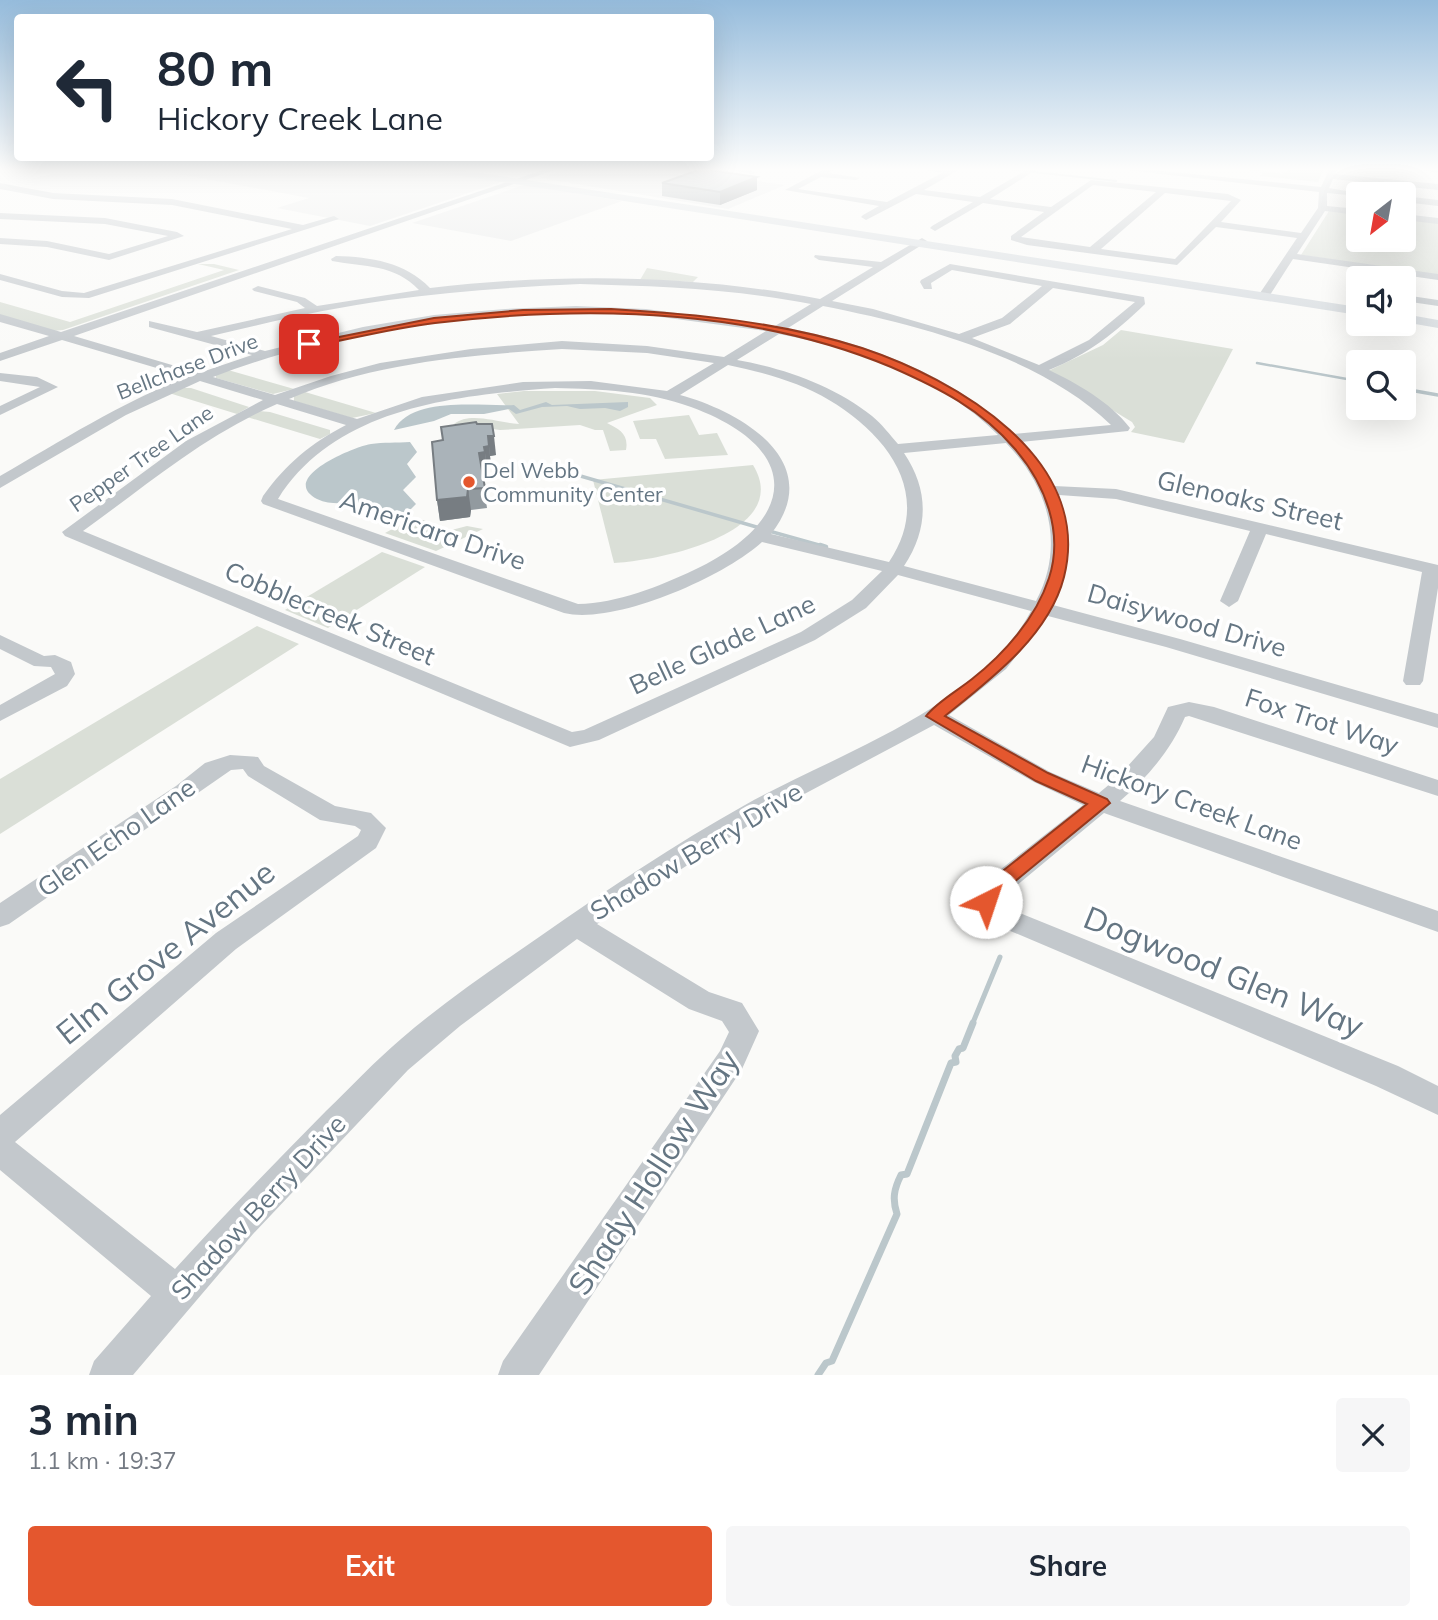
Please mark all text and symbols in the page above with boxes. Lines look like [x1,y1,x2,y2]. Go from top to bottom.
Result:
text: 80 m [157,37,273,98]
icon: left [42,42,133,133]
text: Hickory Creek Lane [157,98,443,138]
north arrow [1346,182,1416,252]
map controls [1346,182,1416,420]
button: sound [1346,266,1416,336]
pin [279,314,339,374]
icon: arrive [290,325,328,363]
street label: Bellchase Drive [113,327,261,405]
button: search [1346,350,1416,420]
street label: Pepper Tree Lane [64,399,218,517]
place label: Del Webb Community Center [483,457,663,507]
street label: Glenoaks Street [1154,463,1346,537]
marker: Del Webb Community Center [461,474,477,490]
street label: Americara Drive [336,483,530,577]
street label: Cobblecreek Street [220,554,440,672]
street label: Daisywood Drive [1084,576,1290,664]
street label: Belle Glade Lane [624,586,820,702]
street label: Fox Trot Way [1241,681,1403,761]
street label: Hickory Creek Lane [1077,747,1307,857]
street label: Glen Echo Lane [31,770,201,904]
street label: Shadow Berry Drive [584,775,808,927]
street label: Elm Grove Avenue [48,852,282,1052]
position arrow [949,865,1023,939]
street label: Dogwood Glen Way [1078,897,1370,1045]
street label: Shady Hollow Way [559,1042,747,1302]
street label: Shadow Berry Drive [164,1107,352,1307]
text: 3 min [28,1393,139,1446]
button: close [1336,1398,1410,1472]
text: 1.1 km · 19:37 [28,1446,177,1475]
button: Exit [28,1526,712,1606]
button: Share [726,1526,1410,1606]

